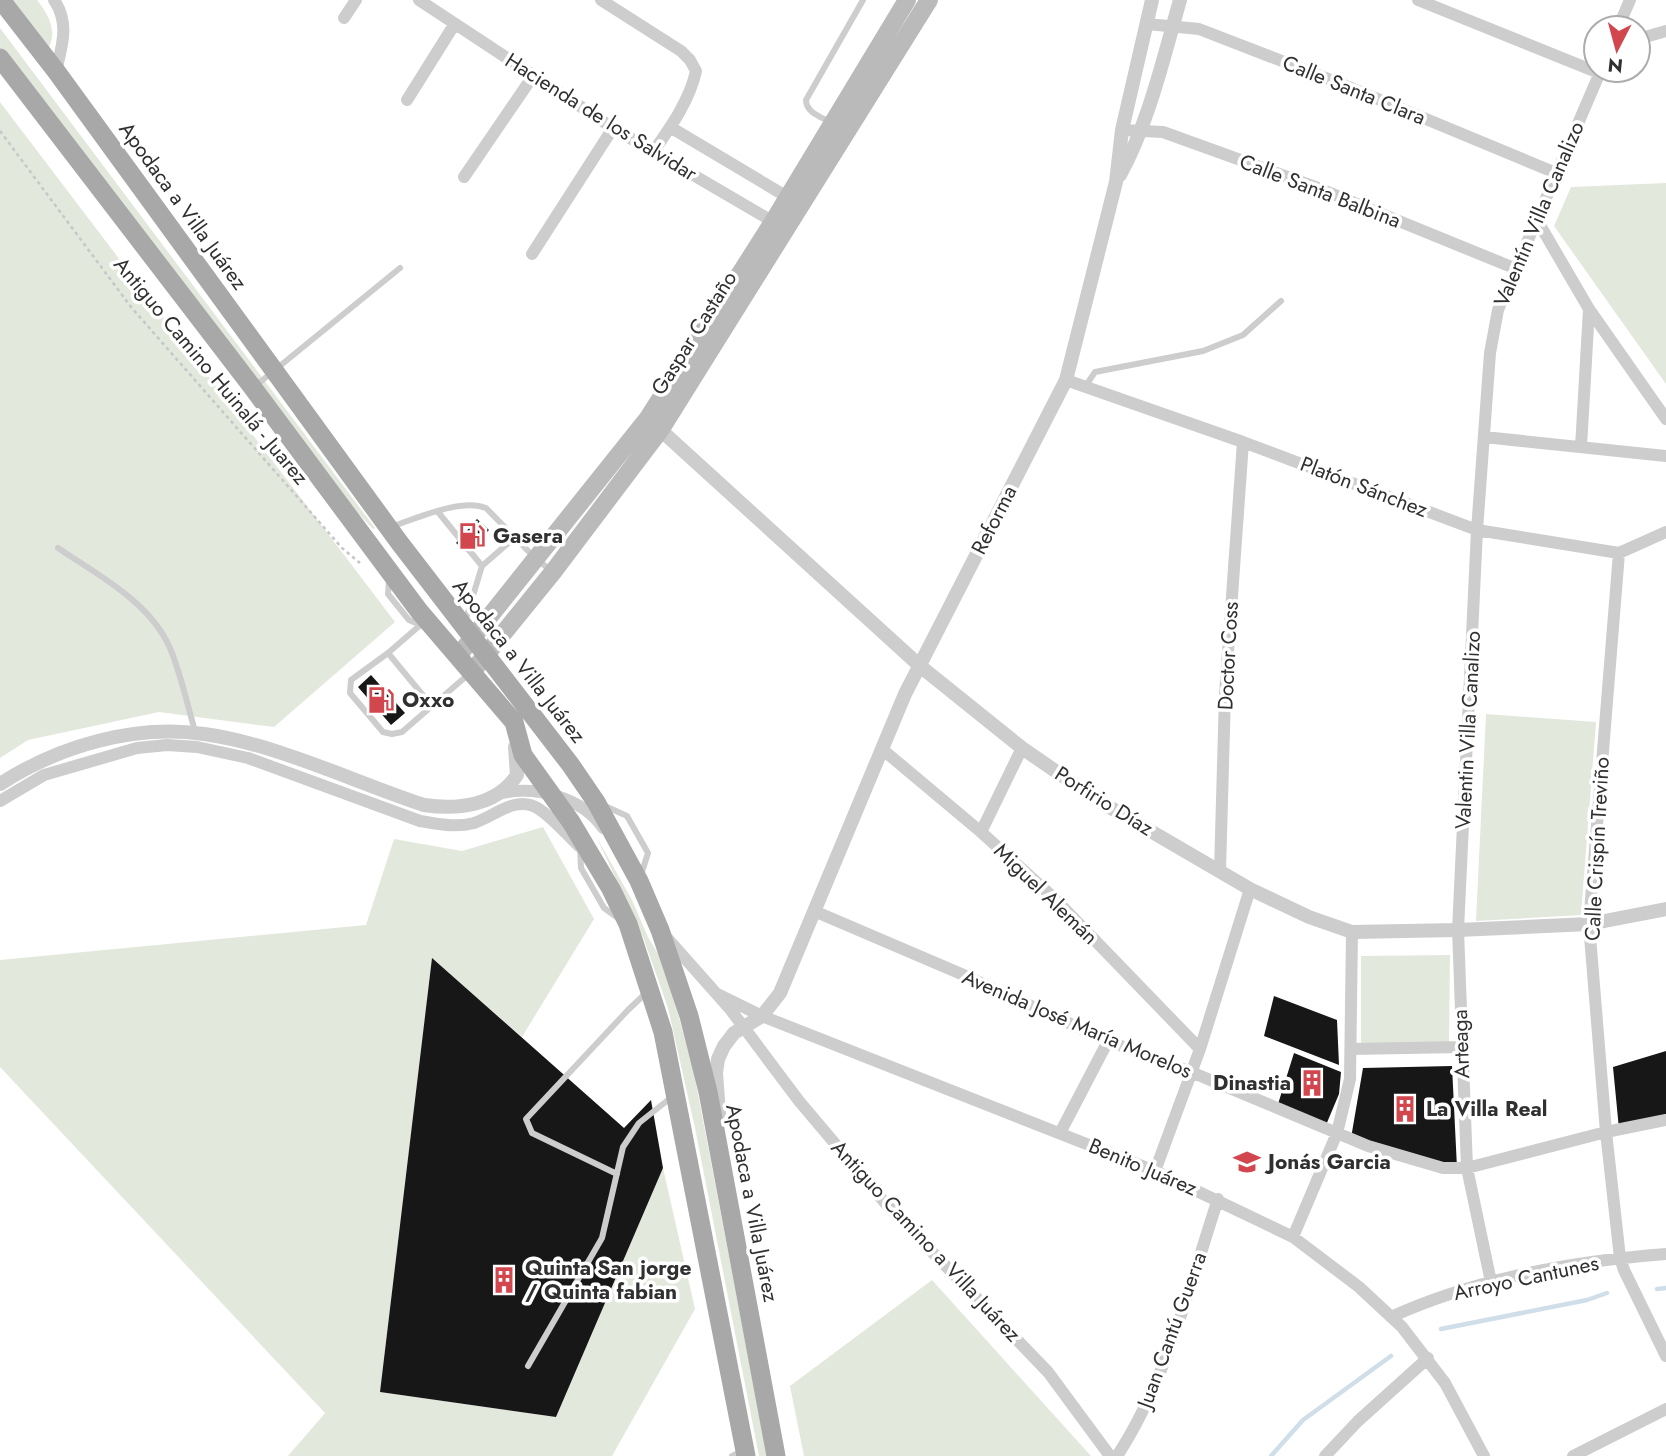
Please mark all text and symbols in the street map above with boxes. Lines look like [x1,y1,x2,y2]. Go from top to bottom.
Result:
north arrow [1582,14,1652,84]
street label: Hacienda de los Salvidar [499,46,703,189]
street label: Calle Santa Clara [1278,48,1430,132]
text: N [1606,51,1624,80]
street label: Apodaca a Villa Juárez [112,116,254,296]
street label: Valentín Villa Canalizo [1486,117,1592,311]
street label: Calle Santa Balbina [1235,146,1405,236]
street label: Antiguo Camino Huinalá - Juarez [107,251,316,492]
street label: Gaspar Castaño [644,265,744,401]
street label: Platón Sánchez [1296,449,1432,525]
street label: Reforma [964,480,1024,560]
fuel station icon: Gasera [457,521,487,551]
place label: Gasera [493,521,563,551]
street label: Apodaca a Villa Juárez [445,573,593,750]
street label: Doctor Coss [1210,601,1246,711]
street label: Valentin Villa Canalizo [1448,630,1488,830]
fuel station icon: Oxxo [366,685,396,715]
place label: Oxxo [402,685,454,715]
street label: Calle Crispín Treviño [1577,756,1617,942]
street label: Porfirio Díaz [1049,759,1159,843]
street label: Miguel Alemán [987,836,1105,952]
street label: Avenida José María Morelos [958,962,1196,1086]
street label: Arteaga [1445,1009,1477,1079]
place label: Dinastia [1213,1068,1291,1098]
building icon: Dinastia [1297,1068,1327,1098]
building icon: La Villa Real [1390,1094,1420,1124]
place label: La Villa Real [1426,1094,1548,1124]
street label: Apodaca a Villa Juárez [718,1102,786,1305]
street label: Benito Juárez [1084,1131,1202,1203]
street label: Antiguo Camino a Villa Juárez [824,1133,1028,1349]
school or university icon: Jonás Garcia [1232,1147,1262,1177]
place label: Jonás Garcia [1264,1147,1391,1177]
street label: Juan Cantú Guerra [1129,1248,1214,1415]
street label: Arroyo Cantunes [1451,1248,1601,1308]
place label: Quinta San jorge / Quinta fabian [525,1253,691,1307]
building icon: Quinta San jorge / Quinta fabian [489,1265,519,1295]

